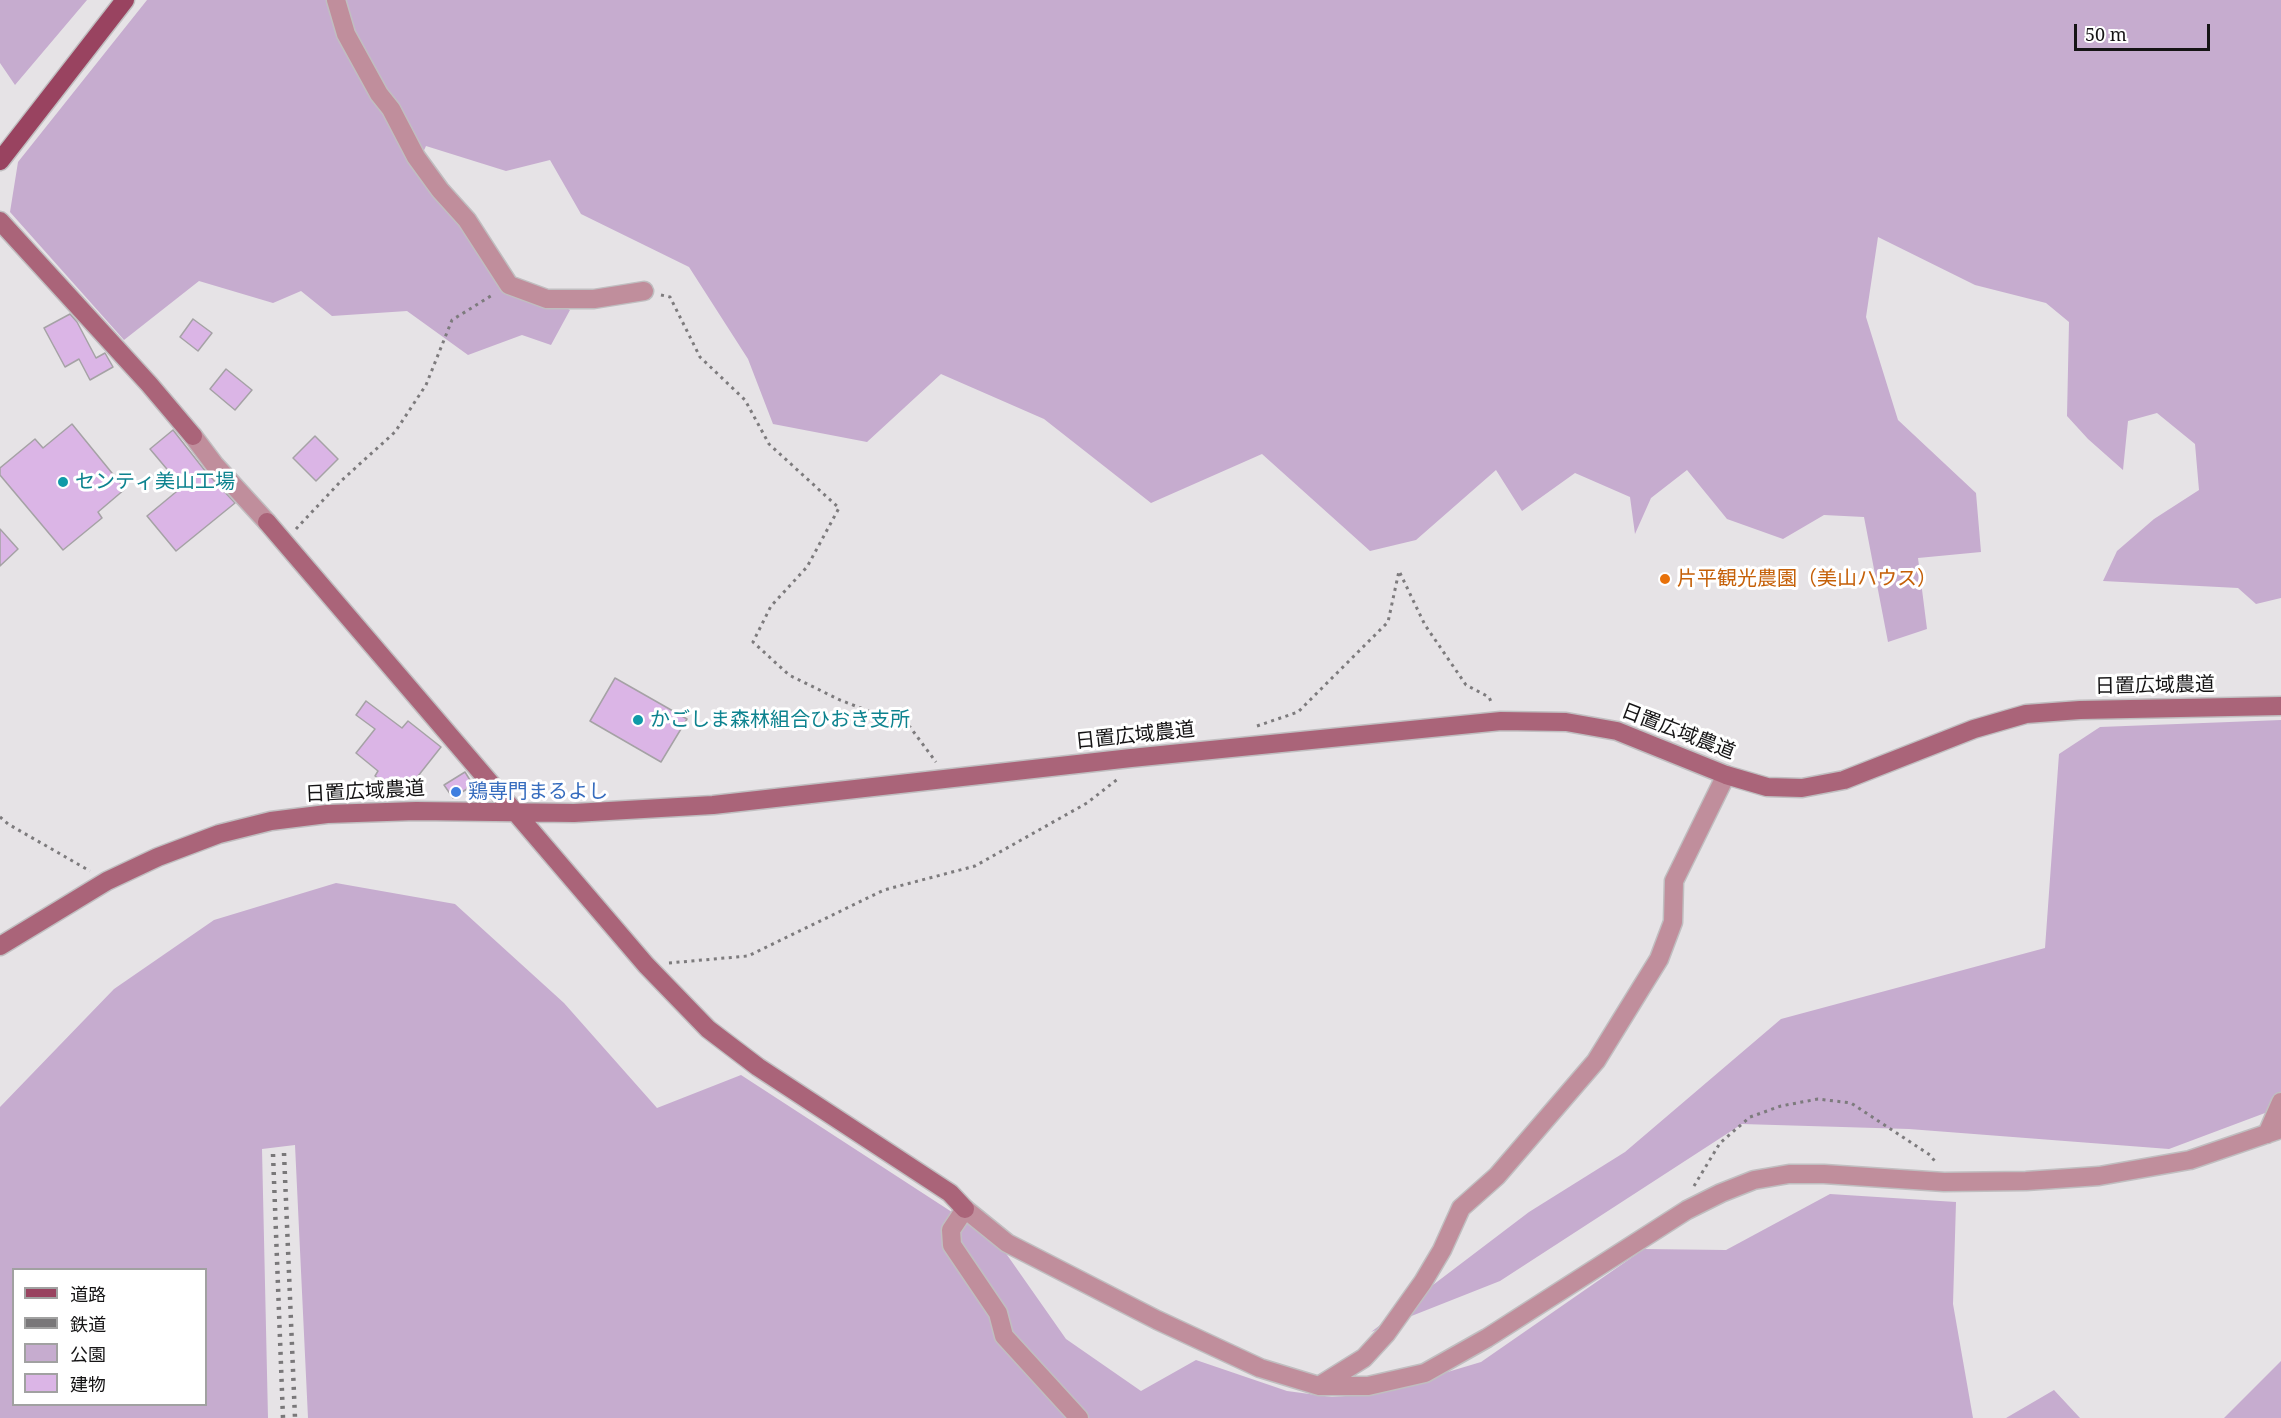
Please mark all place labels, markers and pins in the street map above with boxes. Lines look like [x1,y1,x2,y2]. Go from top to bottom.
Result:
place label: センティ美山工場 [75,470,235,494]
marker: センティ美山工場 [56,475,70,489]
place label: 片平観光農園（美山ハウス） [1677,567,1937,591]
marker: 片平観光農園（美山ハウス） [1658,572,1672,586]
place label: かごしま森林組合ひおき支所 [650,708,910,732]
marker: かごしま森林組合ひおき支所 [631,713,645,727]
place label: 鶏専門まるよし [468,780,608,804]
marker: 鶏専門まるよし [449,785,463,799]

